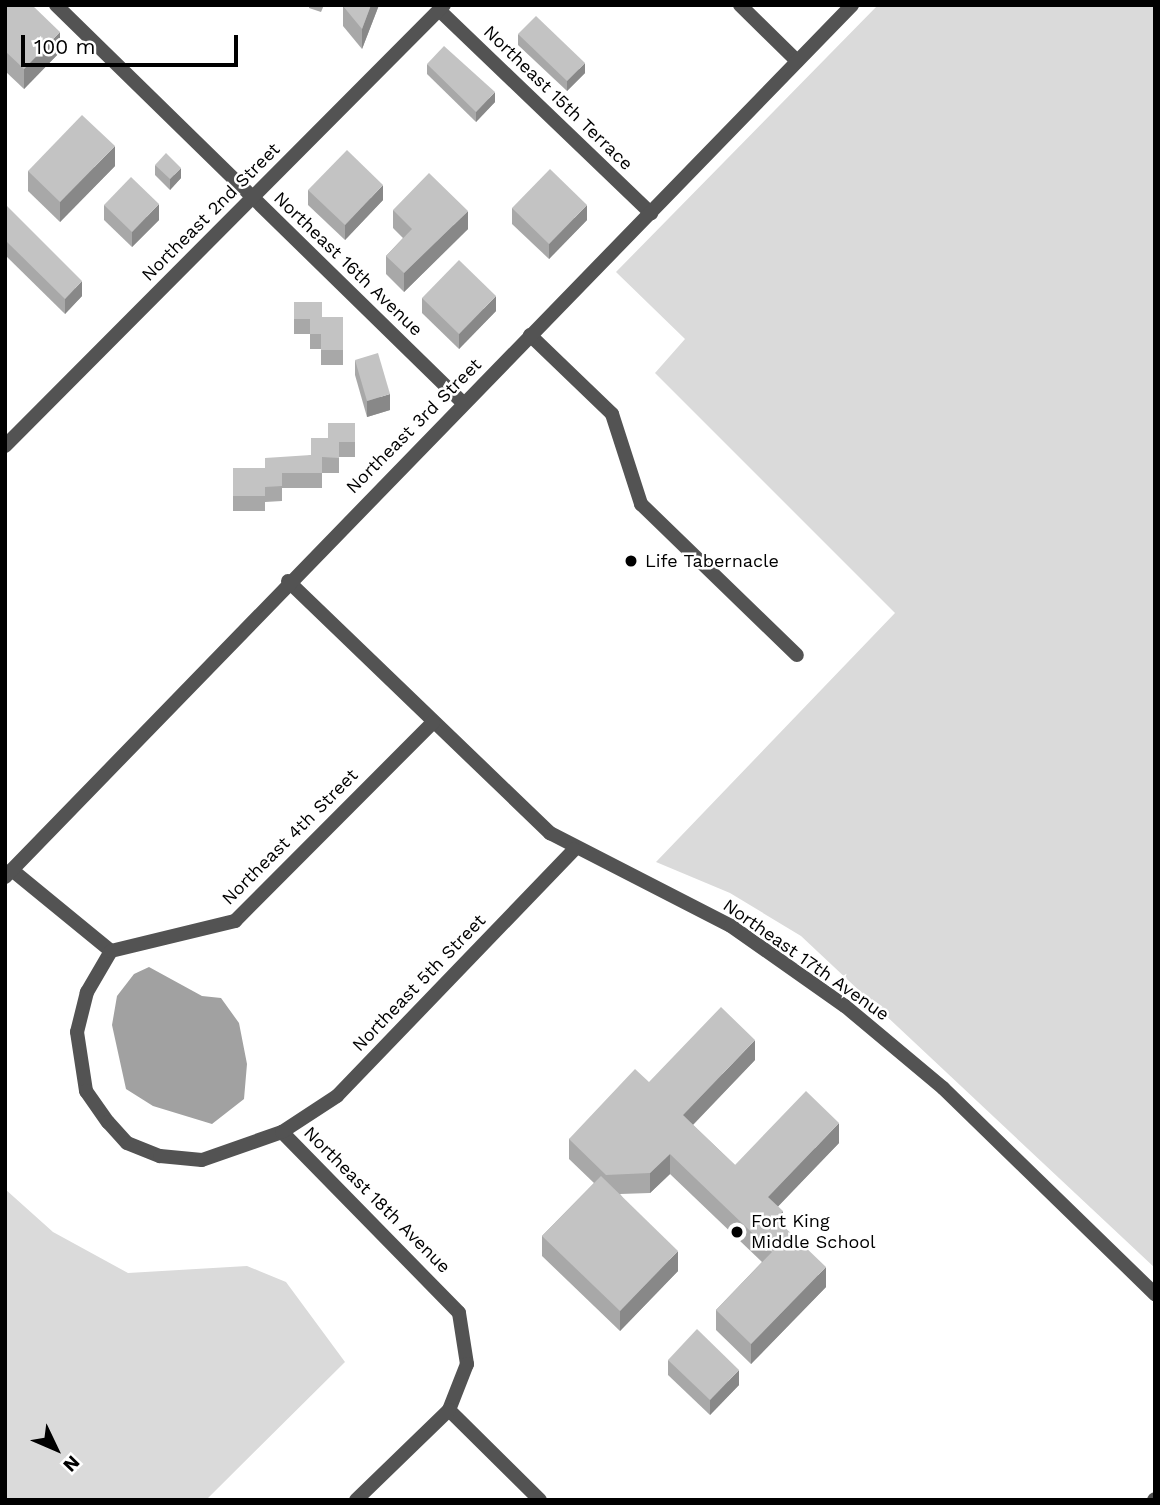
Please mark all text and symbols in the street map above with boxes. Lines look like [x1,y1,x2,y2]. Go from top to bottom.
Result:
scale bar [24,21,242,65]
street label: Northeast 15th Terrace [479,21,637,175]
text: 100 m [34,34,96,59]
street label: Northeast 2nd Street [137,138,285,286]
street label: Northeast 16th Avenue [269,187,427,341]
street label: Northeast 3rd Street [342,354,486,498]
place label: Life Tabernacle [645,550,779,572]
marker: Life Tabernacle [623,553,639,569]
street label: Northeast 4th Street [218,765,362,909]
street label: Northeast 17th Avenue [718,894,894,1026]
street label: Northeast 5th Street [348,910,490,1056]
street label: Northeast 18th Avenue [299,1122,455,1278]
place label: Fort King Middle School [751,1211,876,1254]
marker: Fort King Middle School [729,1224,745,1240]
north arrow [21,1414,91,1484]
text: N [58,1451,85,1477]

